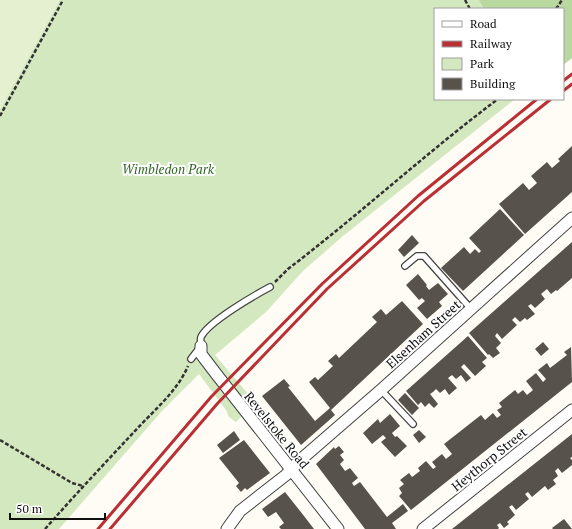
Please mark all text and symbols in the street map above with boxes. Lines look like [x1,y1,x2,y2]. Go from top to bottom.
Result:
legend [434,8,564,100]
text: Road [470,16,497,31]
text: Railway [470,36,513,51]
text: Park [470,56,495,71]
text: Building [470,76,516,91]
park label: Wimbledon Park [122,160,215,178]
street label: Elsenham Street [382,296,464,372]
street label: Revelstoke Road [240,388,314,472]
street label: Heythorp Street [448,423,531,495]
scale bar [10,495,105,521]
text: 50 m [16,501,43,516]

